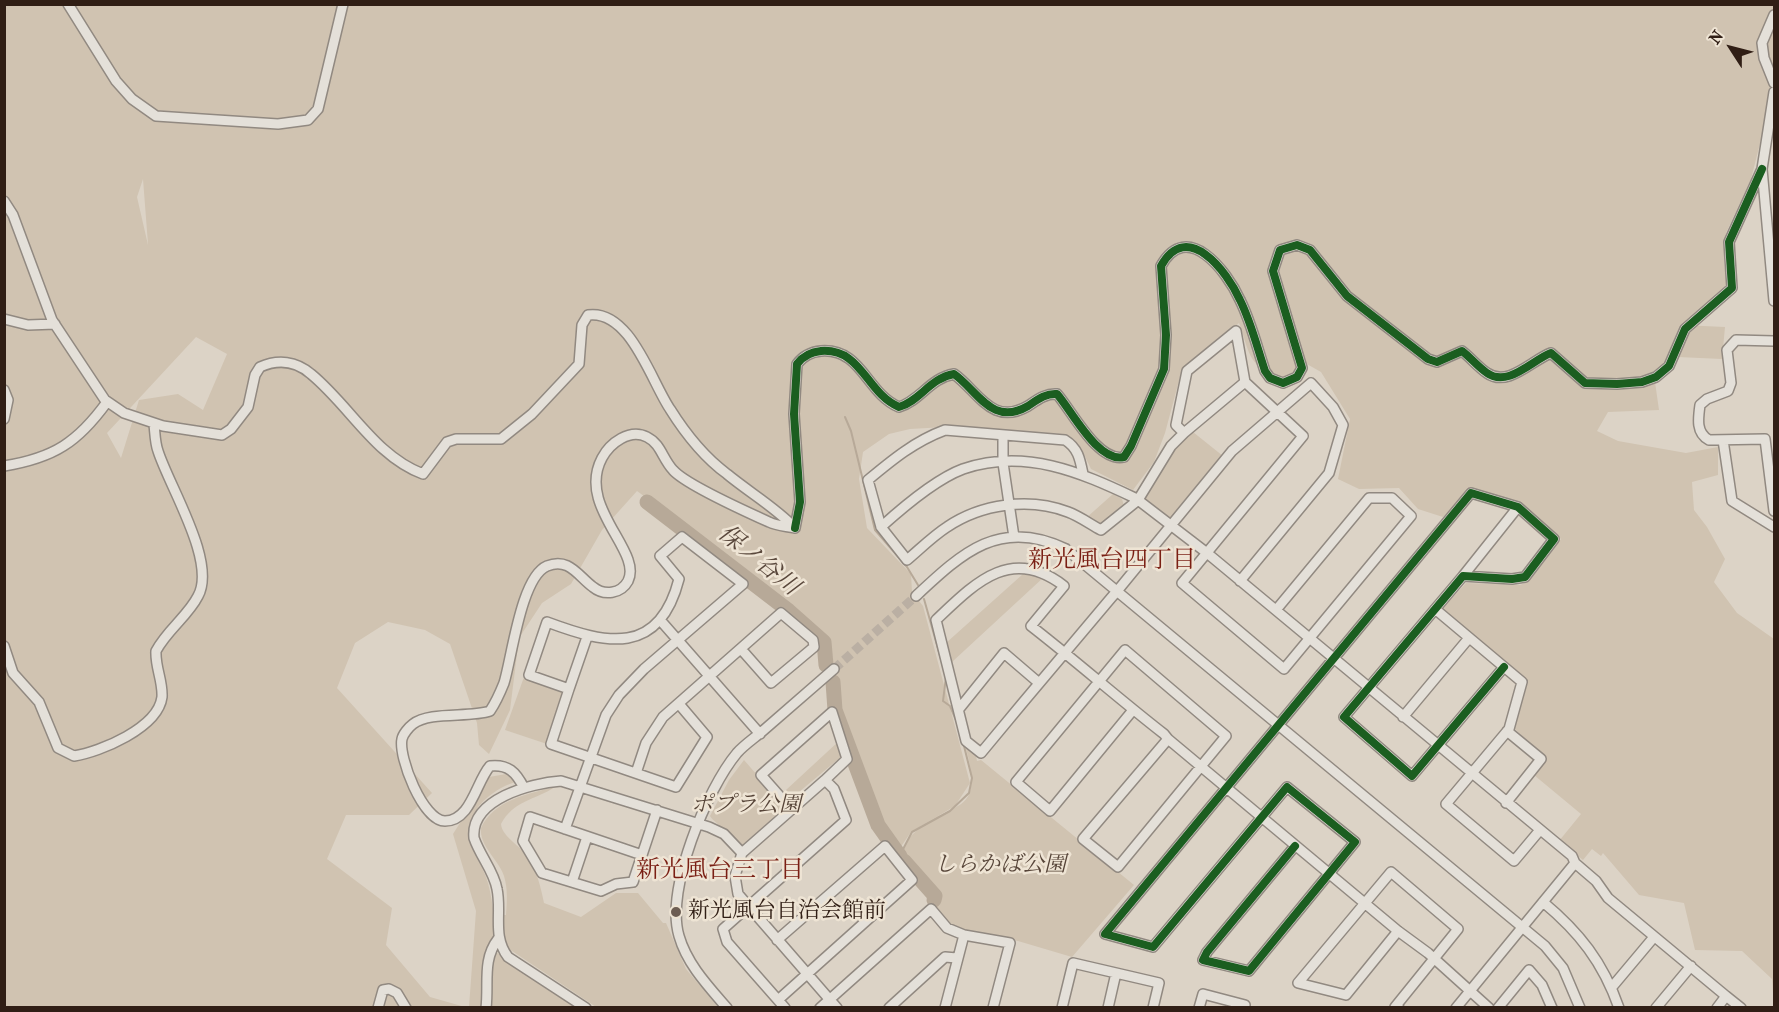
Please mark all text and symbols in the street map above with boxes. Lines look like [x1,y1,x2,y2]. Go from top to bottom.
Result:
north arrow [1701,18,1761,78]
text: N [1705,27,1727,48]
water label: 保ノ谷川 [712,520,804,602]
district label: 新光風台四丁目 [1028,547,1196,575]
park label: ポプラ公園 [691,793,801,819]
park label: しらかば公園 [934,853,1066,879]
district label: 新光風台三丁目 [636,857,804,885]
place label: 新光風台自治会館前 [688,899,886,925]
marker: 新光風台自治会館前 [669,905,683,919]

